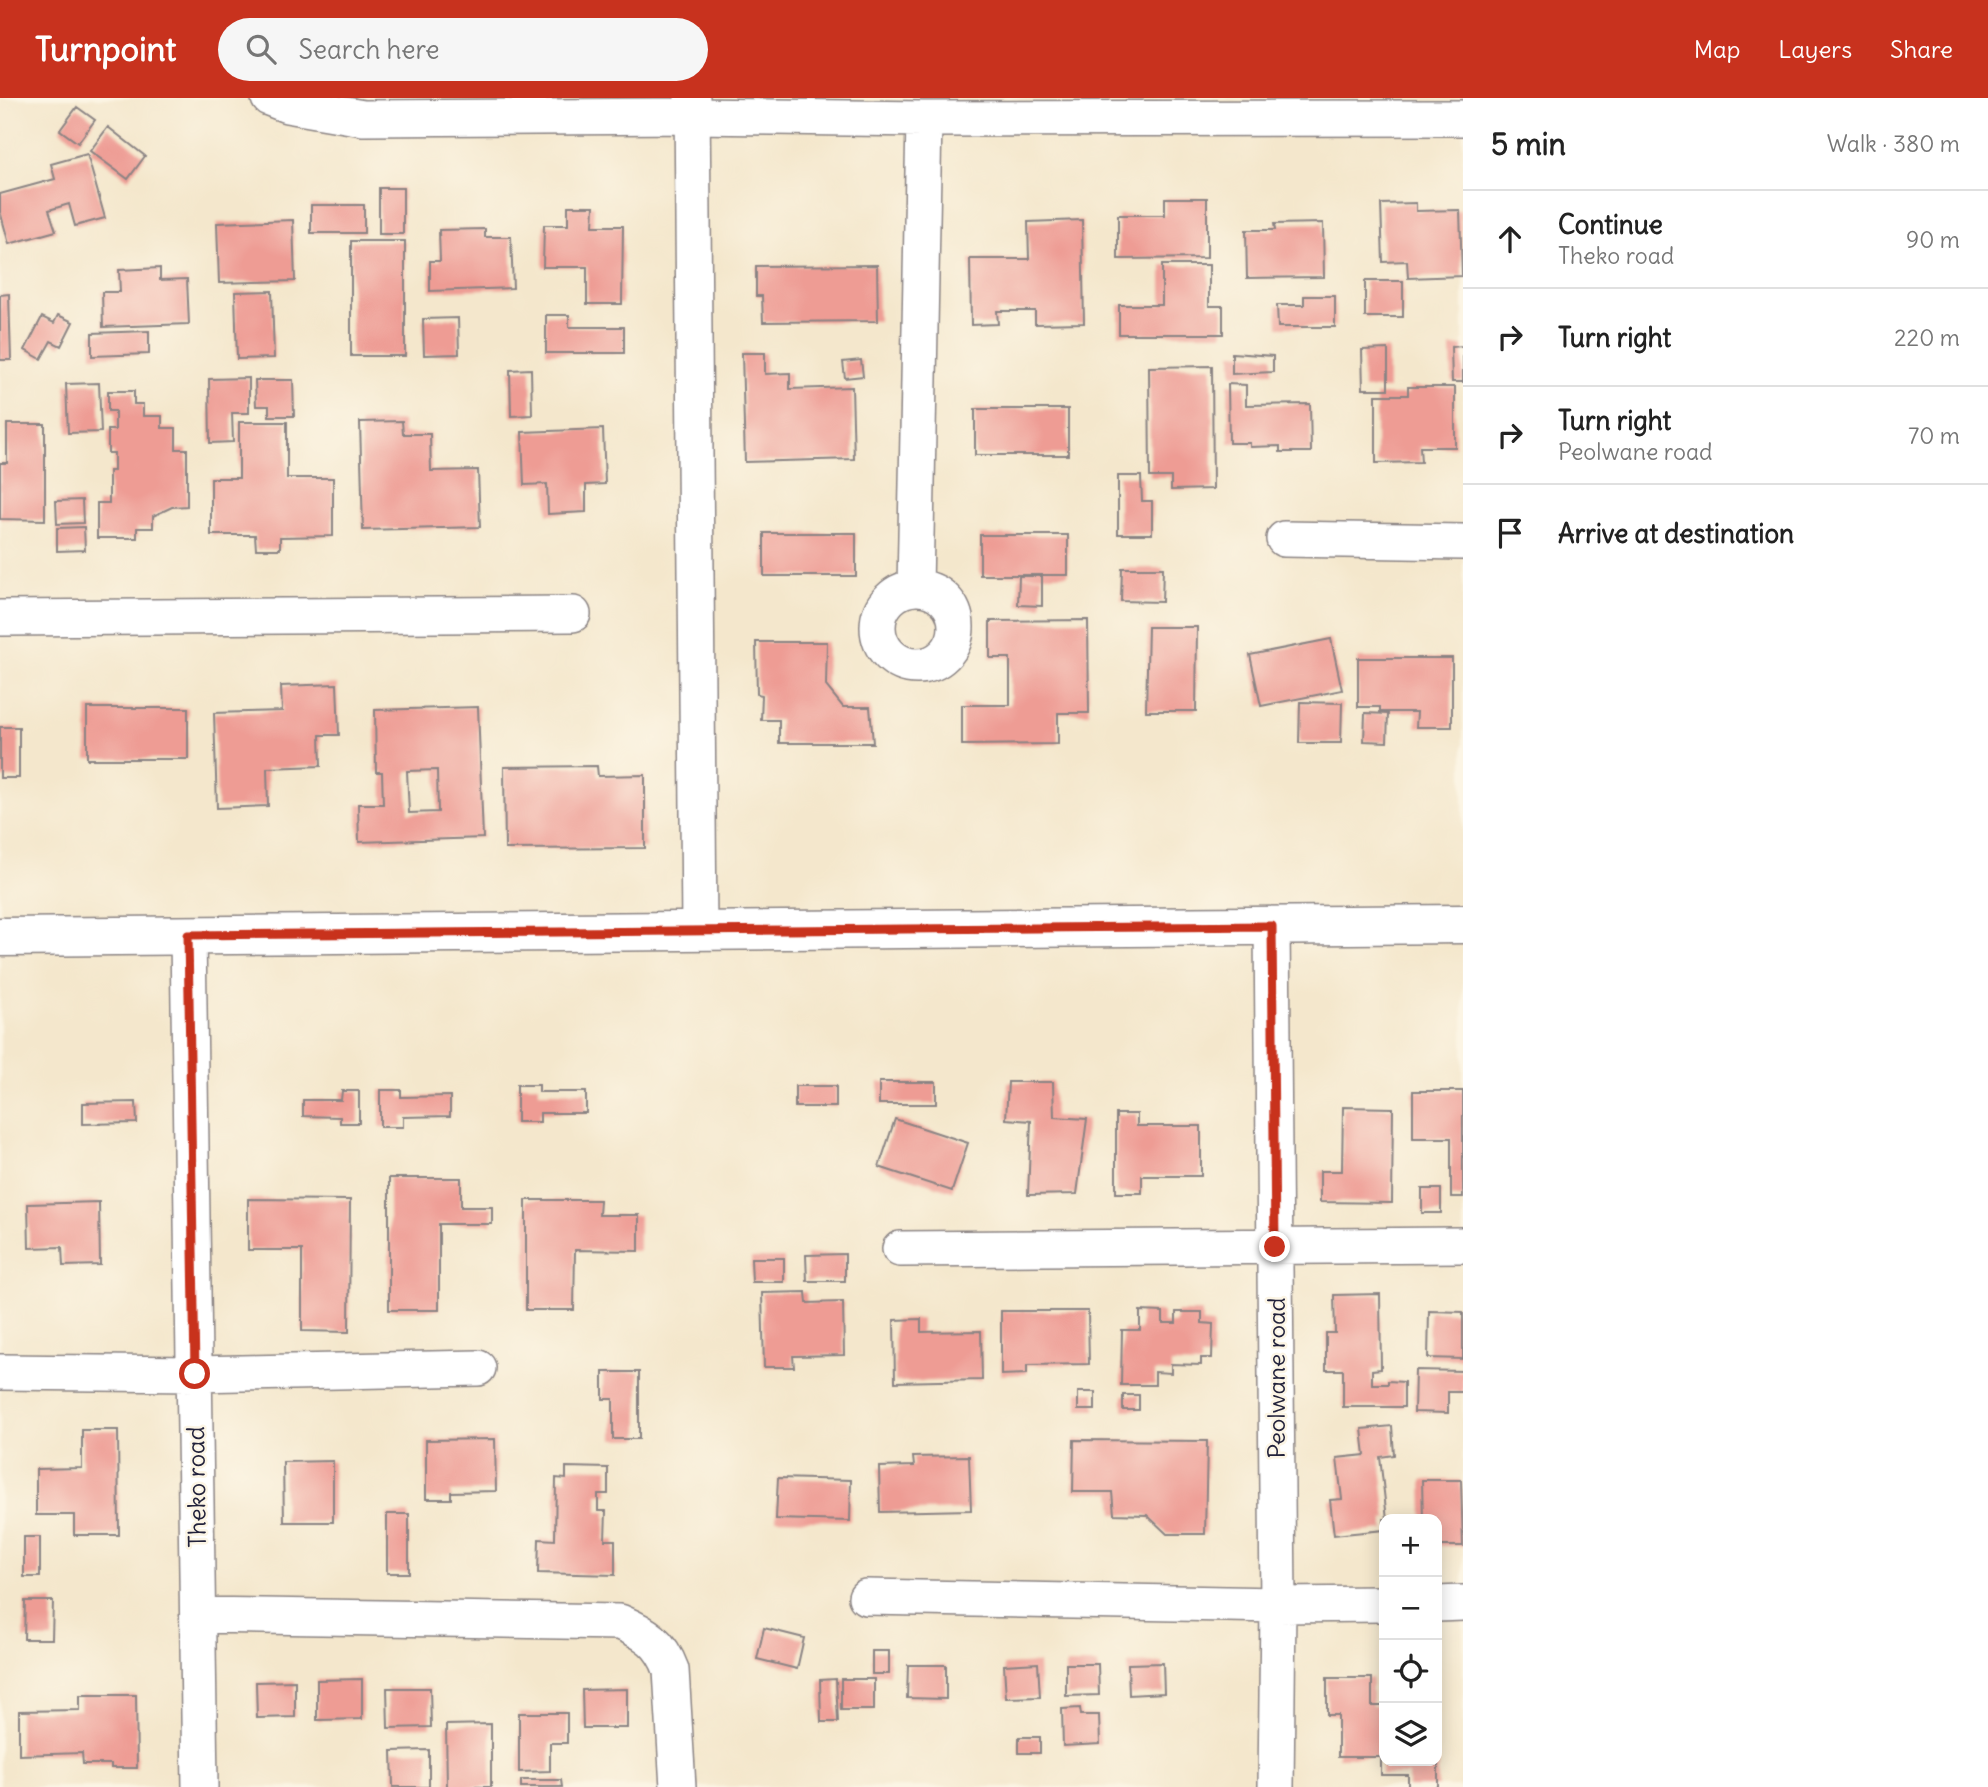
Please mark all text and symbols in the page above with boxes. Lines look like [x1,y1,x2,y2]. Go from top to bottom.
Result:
search box [218,18,708,81]
text: Turnpoint [35,28,176,70]
icon: search [242,30,280,68]
text: Search here [298,33,439,66]
text: Map [1694,34,1740,64]
text: Layers [1778,34,1852,64]
text: Share [1890,34,1953,64]
text: 5 min [1491,125,1566,163]
text: Walk · 380 m [1827,129,1960,158]
text: Continue [1558,208,1663,241]
icon: ahead [1491,220,1529,258]
text: 90 m [1906,225,1960,254]
text: Theko road [1558,241,1674,270]
icon: right [1491,318,1529,356]
text: Turn right [1558,321,1671,354]
text: 220 m [1894,323,1960,352]
text: Turn right [1558,404,1671,437]
icon: right [1491,416,1529,454]
text: 70 m [1908,421,1960,450]
text: Peolwane road [1558,437,1713,466]
icon: arrive [1491,514,1529,552]
text: Arrive at destination [1558,517,1794,550]
route end [1259,1231,1290,1262]
street label: Peolwane road [1261,1297,1291,1459]
route start [179,1358,210,1389]
street label: Theko road [180,1426,212,1548]
map controls [1379,1514,1442,1766]
button: + [1379,1514,1442,1577]
button: − [1379,1577,1442,1640]
button: locate [1379,1640,1442,1703]
button: layers [1379,1703,1442,1766]

